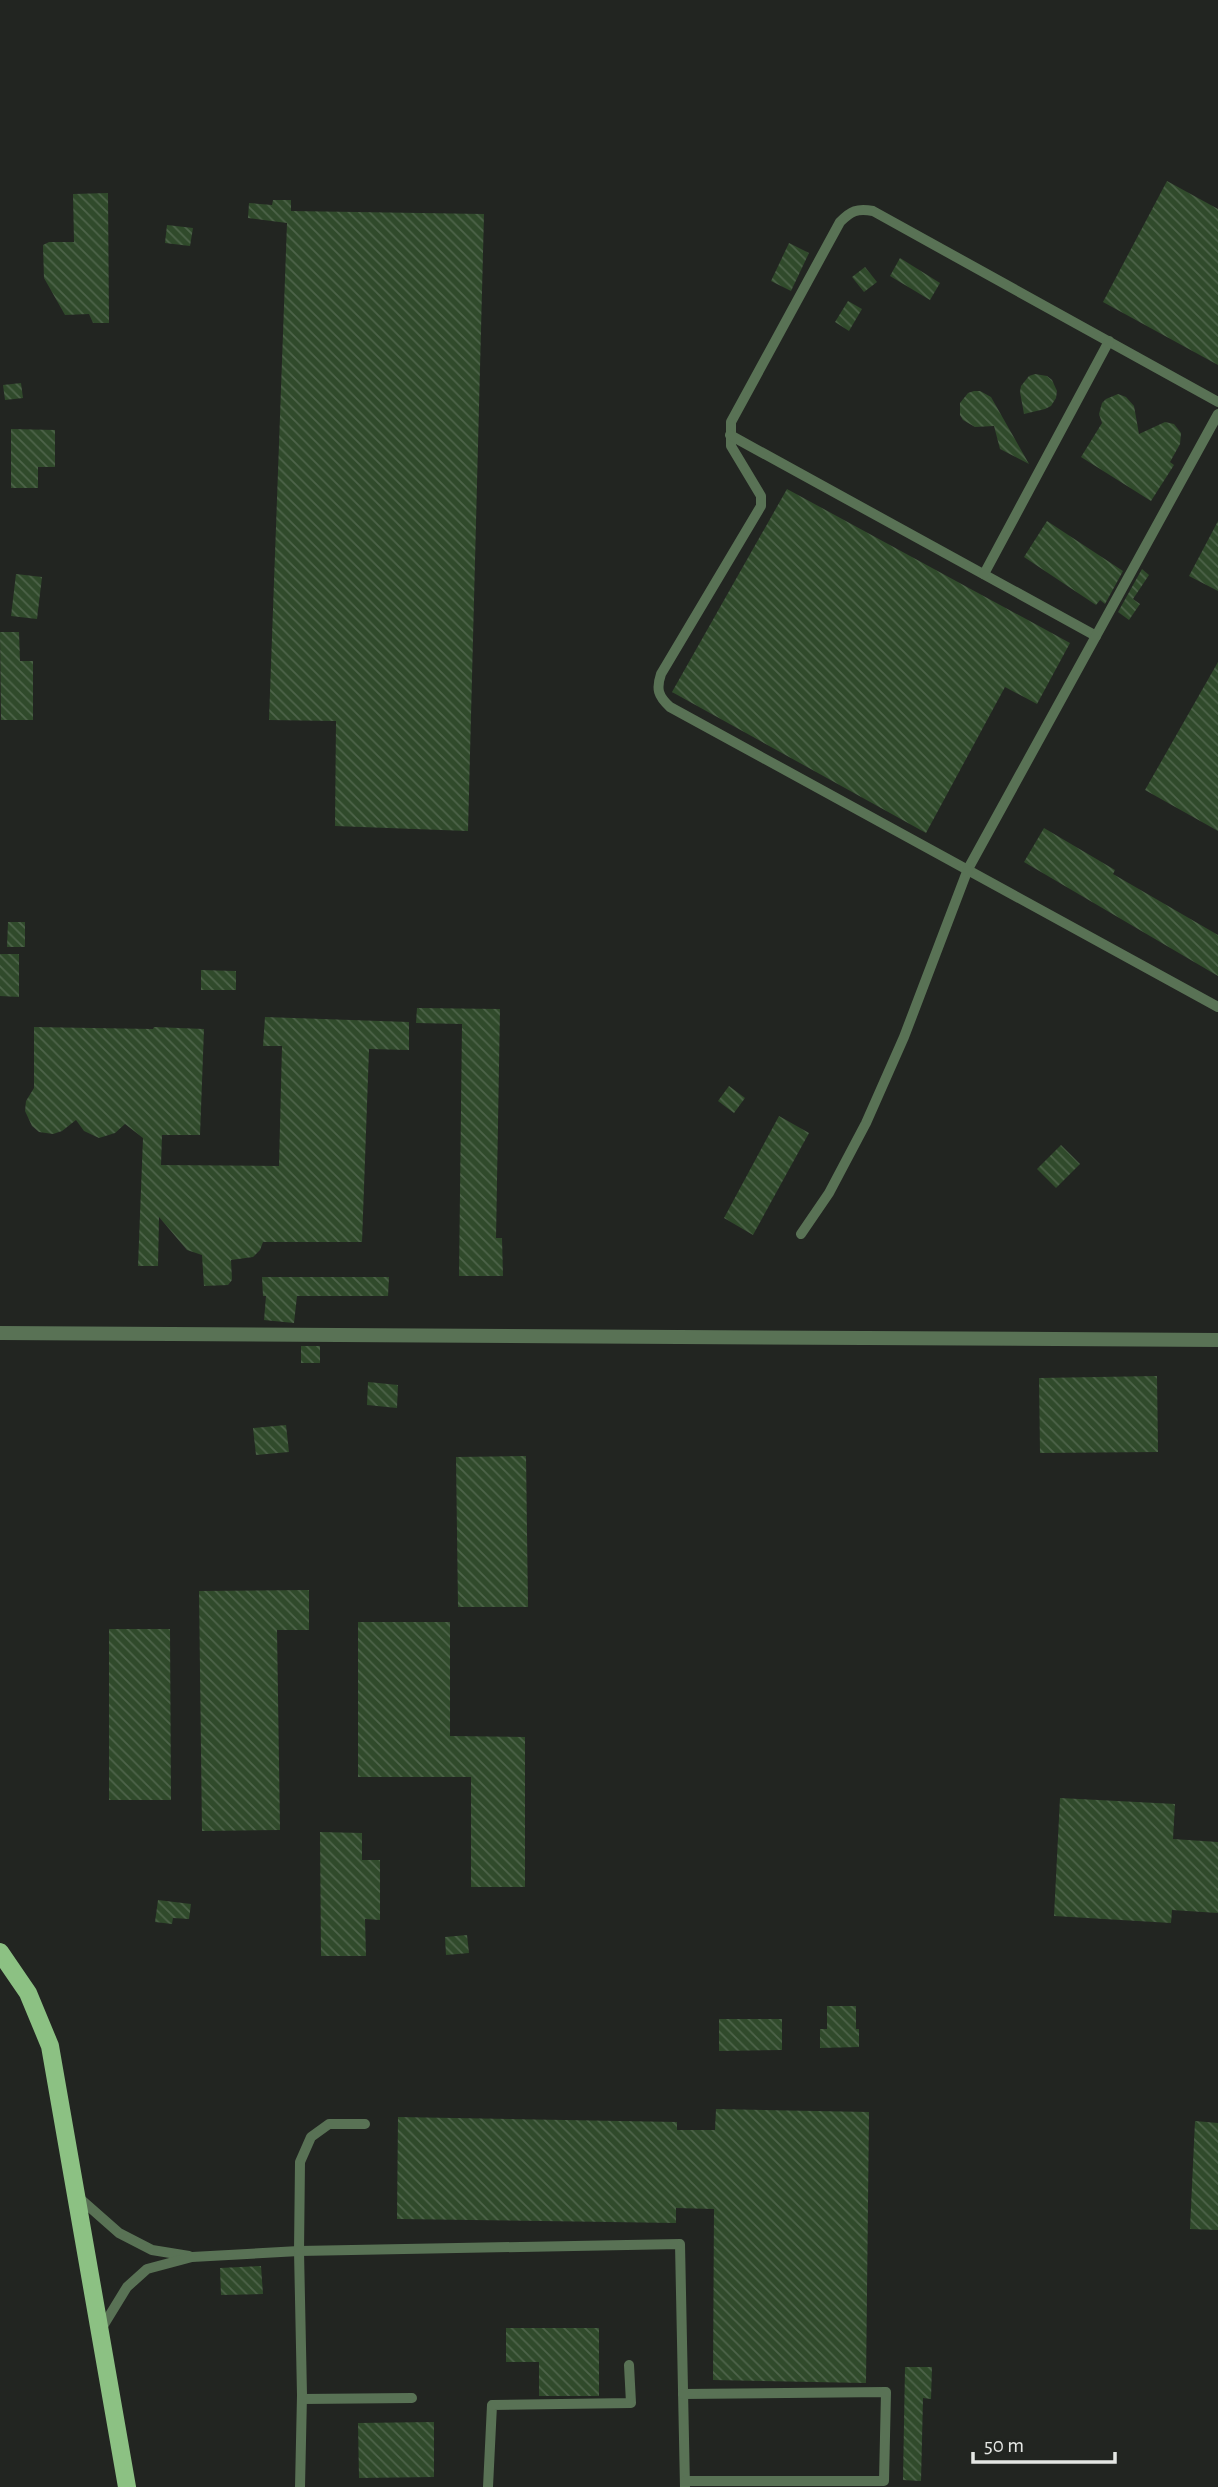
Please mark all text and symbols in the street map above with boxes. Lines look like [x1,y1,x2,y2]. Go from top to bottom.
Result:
scale bar [973,2420,1115,2464]
text: 50 m [984,2435,1024,2456]

